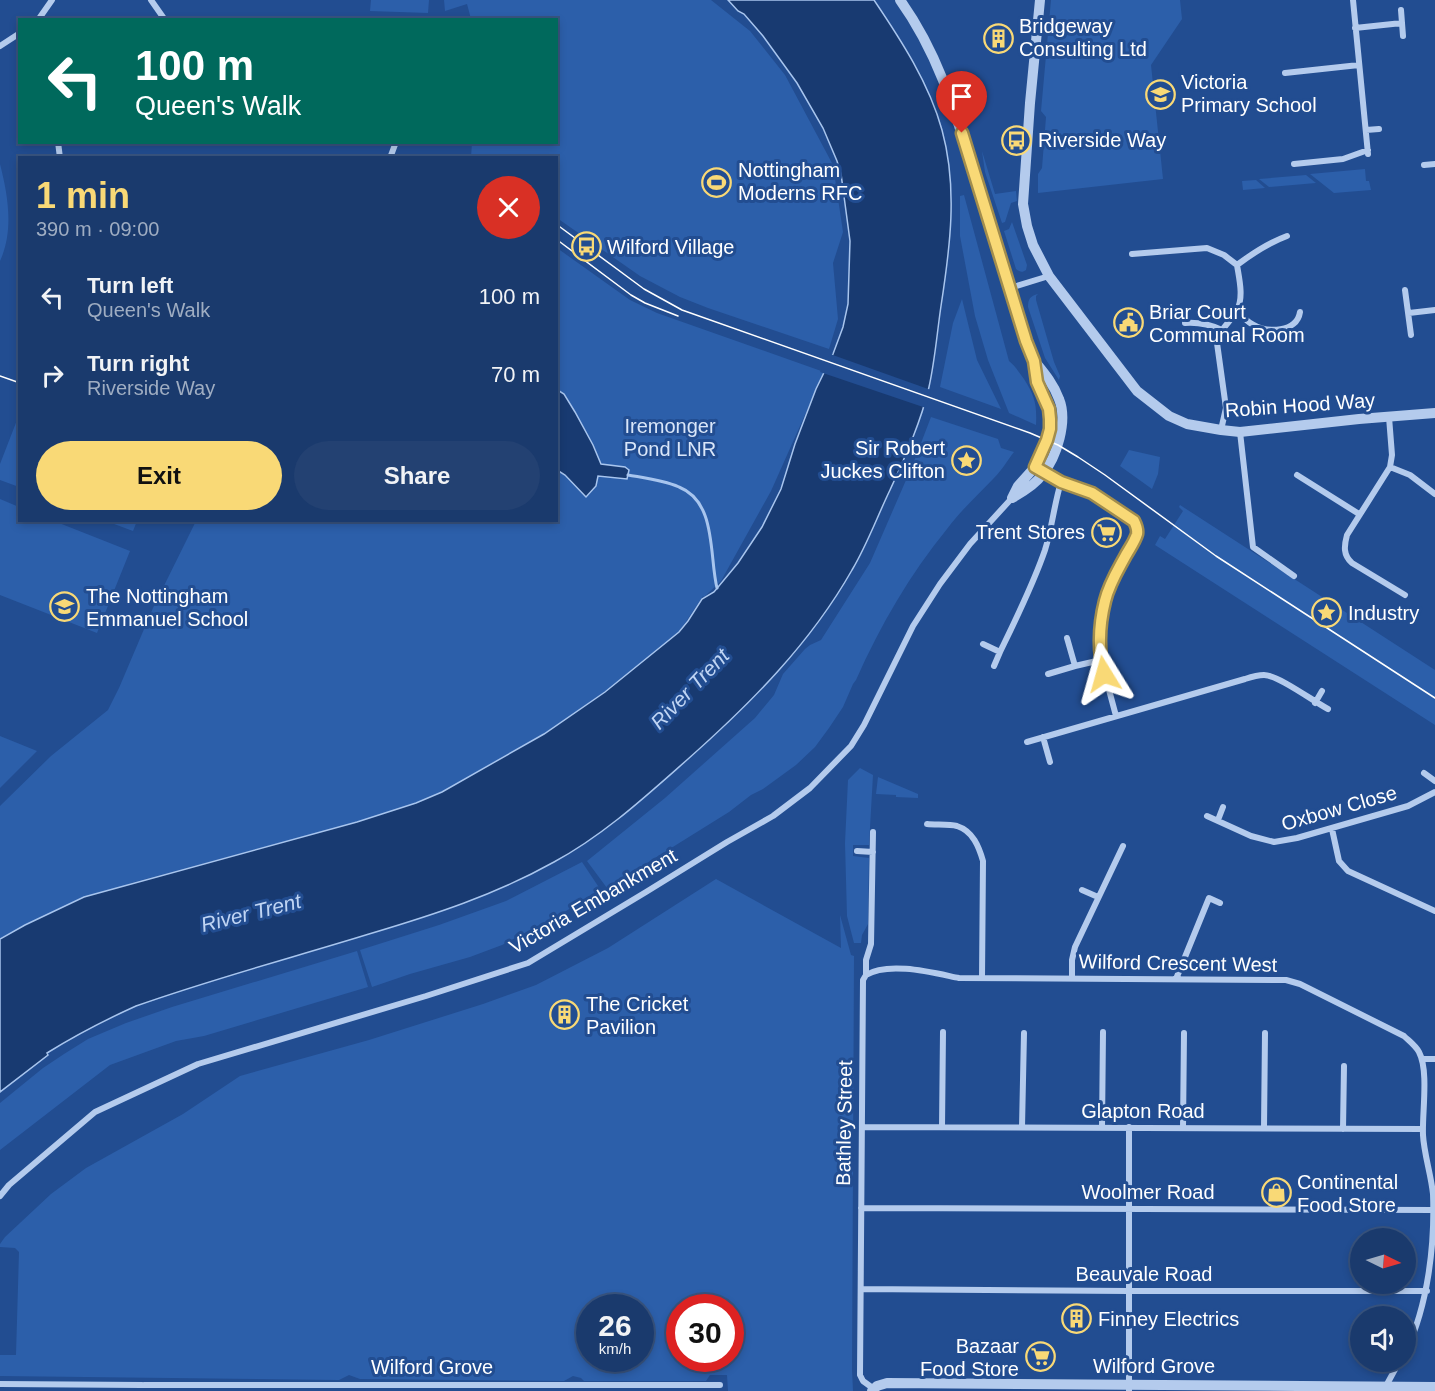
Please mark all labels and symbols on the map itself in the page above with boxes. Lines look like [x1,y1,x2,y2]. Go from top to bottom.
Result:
place label: Bridgeway Consulting Ltd [1019,15,1147,60]
building icon: Bridgeway Consulting Ltd [982,22,1014,54]
pin [936,71,987,133]
place label: Victoria Primary School [1181,71,1317,116]
school or university icon: Victoria Primary School [1144,78,1176,110]
bus stop icon: Riverside Way [1001,124,1033,156]
place label: Riverside Way [1038,129,1166,151]
place label: Nottingham Moderns RFC [738,159,862,204]
sports icon: Nottingham Moderns RFC [701,166,733,198]
bus stop icon: Wilford Village [570,231,602,263]
place label: Wilford Village [607,236,734,258]
place label: Briar Court Communal Room [1149,301,1305,346]
public building icon: Briar Court Communal Room [1112,307,1144,339]
street label: Robin Hood Way [1224,389,1376,421]
park label: Iremonger Pond LNR [624,415,716,460]
place label: Sir Robert Juckes Clifton [821,437,945,482]
place icon: Sir Robert Juckes Clifton [950,444,982,476]
supermarket icon: Trent Stores [1090,516,1122,548]
place label: Trent Stores [976,521,1085,543]
place label: The Nottingham Emmanuel School [86,585,248,630]
school or university icon: The Nottingham Emmanuel School [49,591,81,623]
place icon: Industry [1311,597,1343,629]
place label: Industry [1348,602,1419,624]
position arrow [1072,642,1136,706]
water label: River Trent [646,643,734,733]
street label: Oxbow Close [1279,781,1399,835]
street label: Victoria Embankment [505,844,681,958]
water label: River Trent [198,889,304,936]
street label: Wilford Crescent West [1079,950,1278,976]
place label: The Cricket Pavilion [586,993,689,1038]
building icon: The Cricket Pavilion [549,999,581,1031]
street label: Bathley Street [832,1060,856,1186]
street label: Glapton Road [1081,1100,1205,1122]
place label: Continental Food Store [1297,1171,1398,1216]
shop icon: Continental Food Store [1260,1177,1292,1209]
street label: Woolmer Road [1081,1181,1215,1203]
north arrow [1350,1228,1416,1294]
street label: Beauvale Road [1076,1263,1212,1285]
speed limit sign: 30 [666,1294,744,1372]
building icon: Finney Electrics [1061,1303,1093,1335]
place label: Finney Electrics [1098,1308,1239,1330]
place label: Bazaar Food Store [920,1335,1019,1380]
supermarket icon: Bazaar Food Store [1024,1341,1056,1373]
street label: Wilford Grove [1093,1355,1215,1377]
street label: Wilford Grove [371,1356,493,1378]

